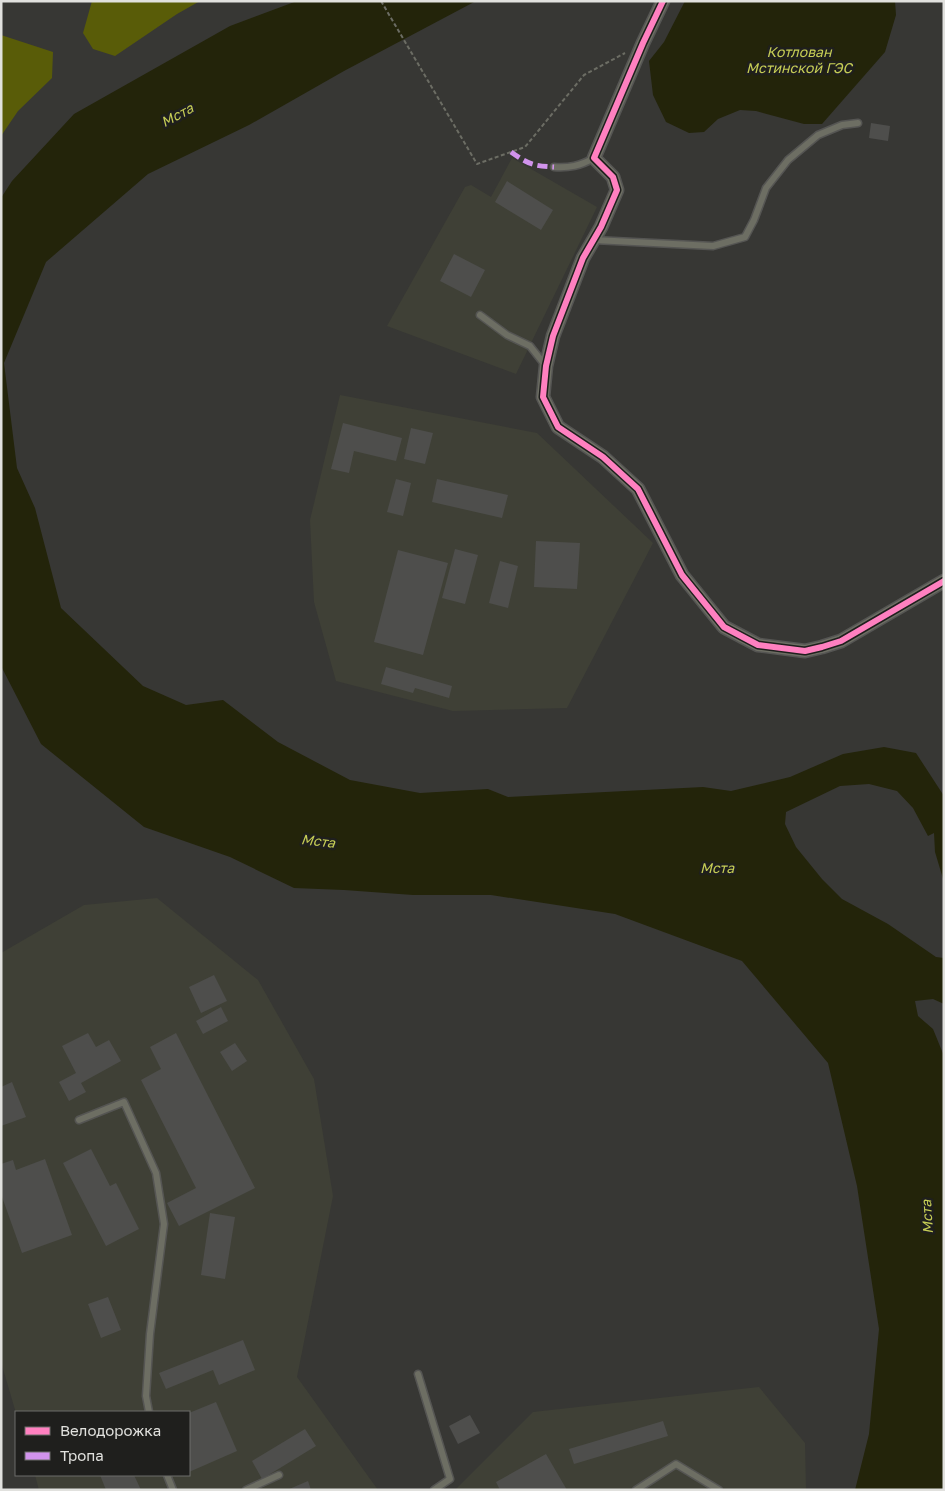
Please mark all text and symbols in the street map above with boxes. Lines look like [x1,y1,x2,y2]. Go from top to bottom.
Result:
water label: Котлован Мстинской ГЭС [746,43,853,76]
water label: Мста [158,99,197,130]
water label: Мста [300,830,337,851]
water label: Мста [700,859,735,876]
water label: Мста [917,1198,936,1235]
legend [15,1411,190,1476]
text: Велодорожка [60,1421,161,1439]
text: Тропа [60,1446,104,1464]

